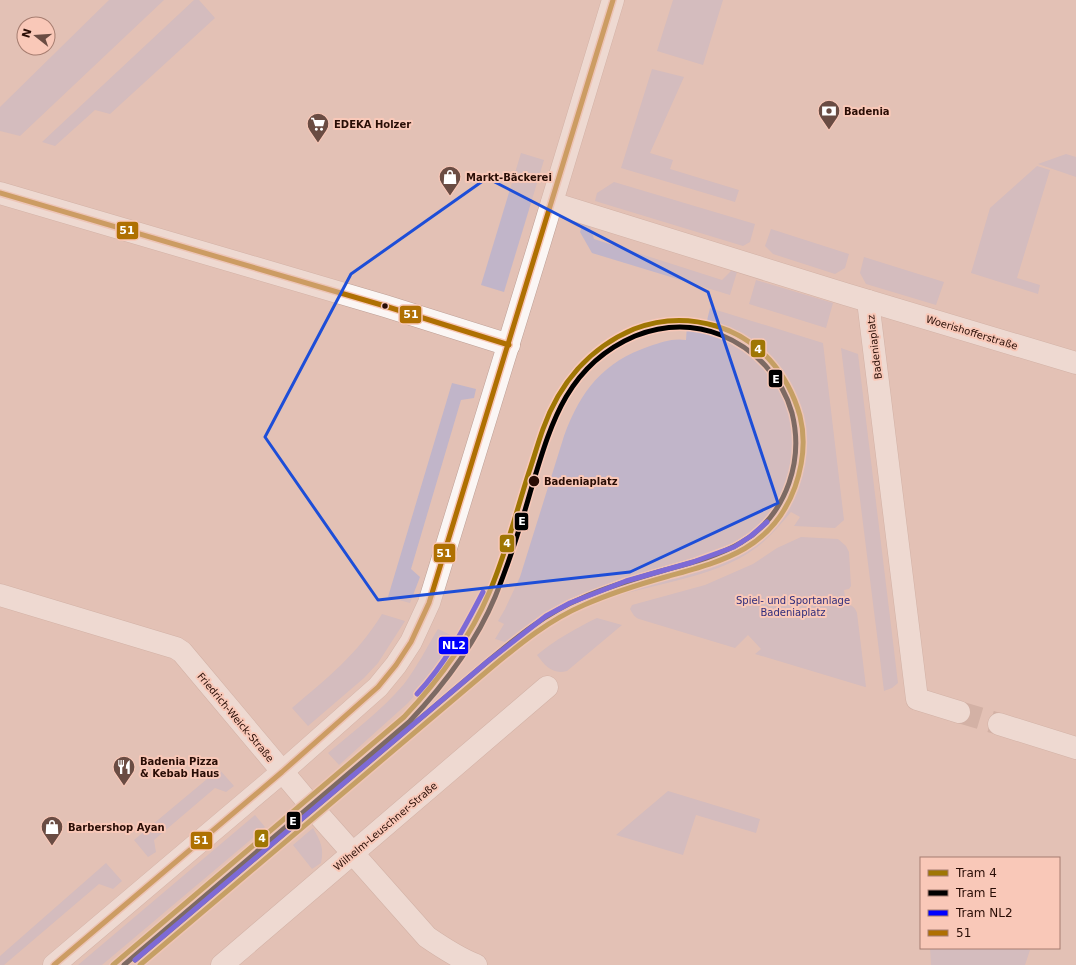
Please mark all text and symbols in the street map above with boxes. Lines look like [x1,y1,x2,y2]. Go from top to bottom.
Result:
north arrow [16,16,56,56]
text: N [19,27,34,40]
bank icon: Badenia [816,98,842,131]
place label: Badenia [844,106,890,117]
supermarket icon: EDEKA Holzer [305,111,331,144]
place label: EDEKA Holzer [334,119,411,130]
shop icon: Markt-Bäckerei [437,164,463,197]
place label: Markt-Bäckerei [466,172,552,183]
line badge: 51 [116,221,139,240]
text: 51 [119,224,135,237]
unlabelled marker [380,301,390,311]
line badge: 51 [399,305,422,324]
text: 51 [403,308,419,321]
street label: Woerishofferstraße [925,313,1019,352]
street label: Badeniaplatz [865,314,884,380]
line badge: 4 [750,339,766,358]
text: 4 [754,343,762,356]
line badge: E [768,369,783,388]
text: E [772,373,780,386]
marker: Badeniaplatz [527,474,541,488]
place label: Badeniaplatz [544,476,618,487]
line badge: E [514,512,529,531]
text: E [518,515,526,528]
line badge: 4 [499,534,515,553]
text: 4 [503,537,511,550]
line badge: 51 [433,543,456,563]
text: 51 [436,547,452,560]
park label: Spiel- und Sportanlage Badeniaplatz [736,595,850,618]
line badge: NL2 [438,636,469,655]
text: NL2 [442,639,466,652]
street label: Friedrich-Weick-Straße [195,671,276,764]
restaurant icon: Badenia Pizza & Kebab Haus [111,754,137,787]
place label: Badenia Pizza & Kebab Haus [140,756,219,779]
street label: Wilhelm-Leuschner-Straße [331,780,439,873]
line badge: E [286,811,301,830]
shop icon: Barbershop Ayan [39,814,65,847]
text: E [289,815,297,828]
place label: Barbershop Ayan [68,822,165,833]
line badge: 4 [254,829,269,848]
line badge: 51 [190,831,213,850]
text: 4 [258,832,266,845]
text: 51 [193,834,209,847]
legend [920,857,1060,949]
text: Tram 4 [955,866,997,880]
text: Tram E [955,886,997,900]
text: Tram NL2 [955,906,1013,920]
text: 51 [956,926,971,940]

